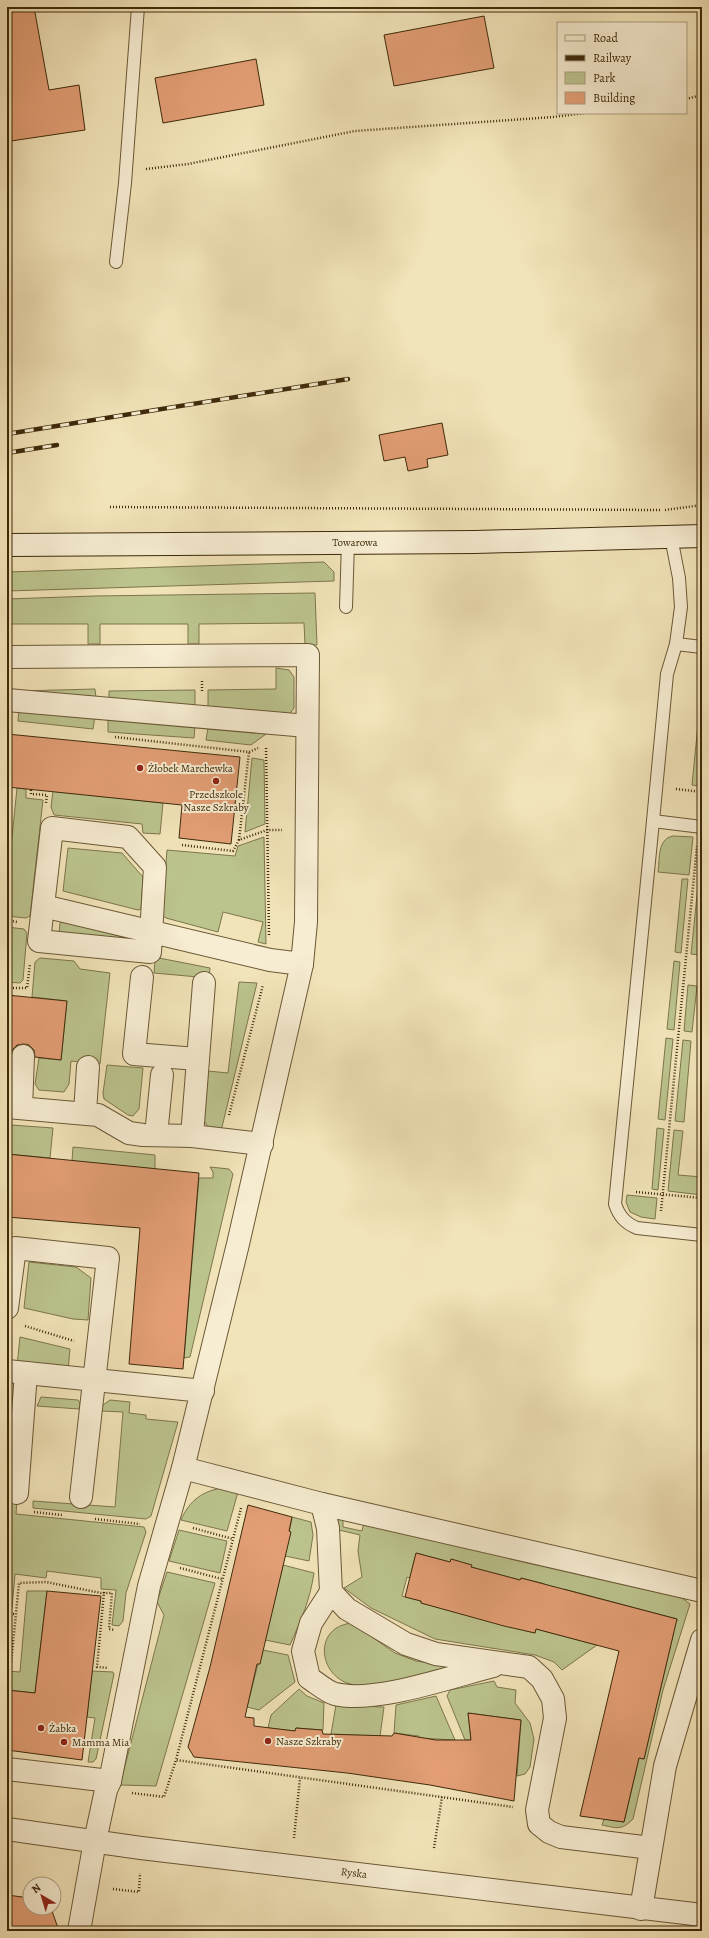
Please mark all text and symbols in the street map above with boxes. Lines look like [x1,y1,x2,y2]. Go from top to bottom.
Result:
legend [557,22,687,114]
text: Road [593,30,619,46]
text: Railway [593,50,632,66]
text: Park [593,70,616,86]
text: Building [593,90,635,106]
street label: Towarowa [332,535,379,550]
place label: Żłobek Marchewka [148,761,234,776]
marker: Żłobek Marchewka [135,763,145,773]
marker: Przedszkole Nasze Szkraby [211,776,221,786]
place label: Przedszkole Nasze Szkraby [183,787,249,815]
place label: Żabka [49,1721,77,1736]
marker: Żabka [36,1723,46,1733]
place label: Nasze Szkraby [276,1734,341,1749]
place label: Mamma Mia [72,1735,130,1750]
marker: Nasze Szkraby [263,1736,273,1746]
marker: Mamma Mia [59,1737,69,1747]
street label: Ryska [340,1864,369,1882]
north arrow [22,1876,62,1916]
text: N [28,1880,44,1897]

